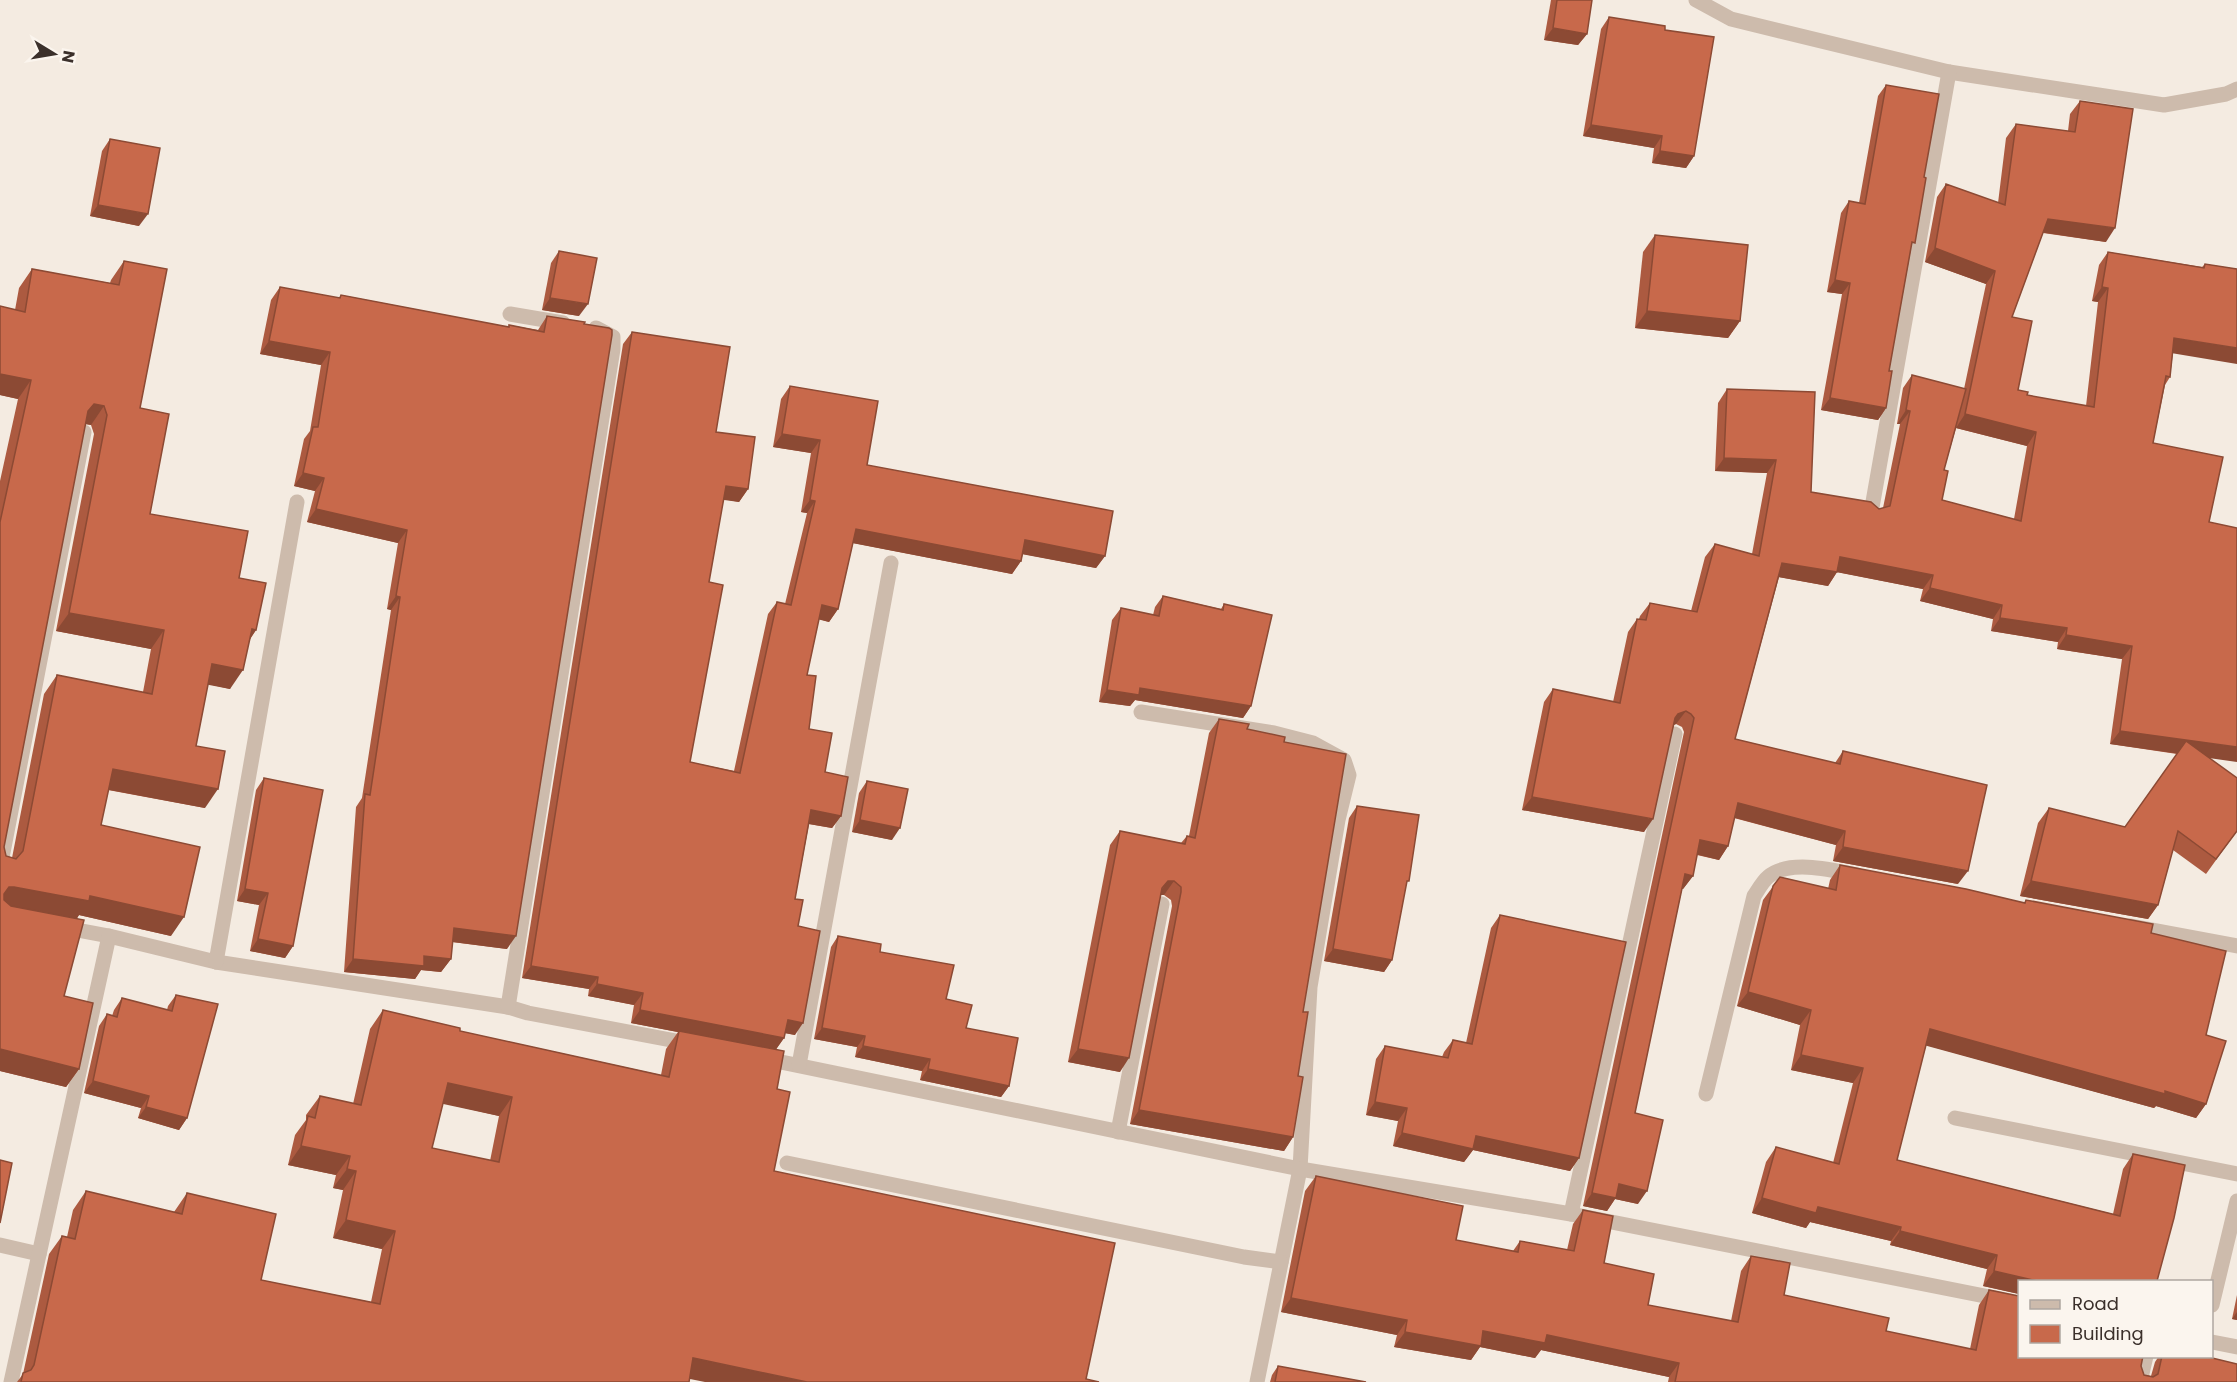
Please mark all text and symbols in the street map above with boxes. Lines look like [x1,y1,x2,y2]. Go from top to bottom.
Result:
north arrow [24,24,84,84]
text: N [56,49,81,65]
legend [2018,1280,2213,1358]
text: Road [2072,1291,2119,1316]
text: Building [2072,1321,2144,1346]

